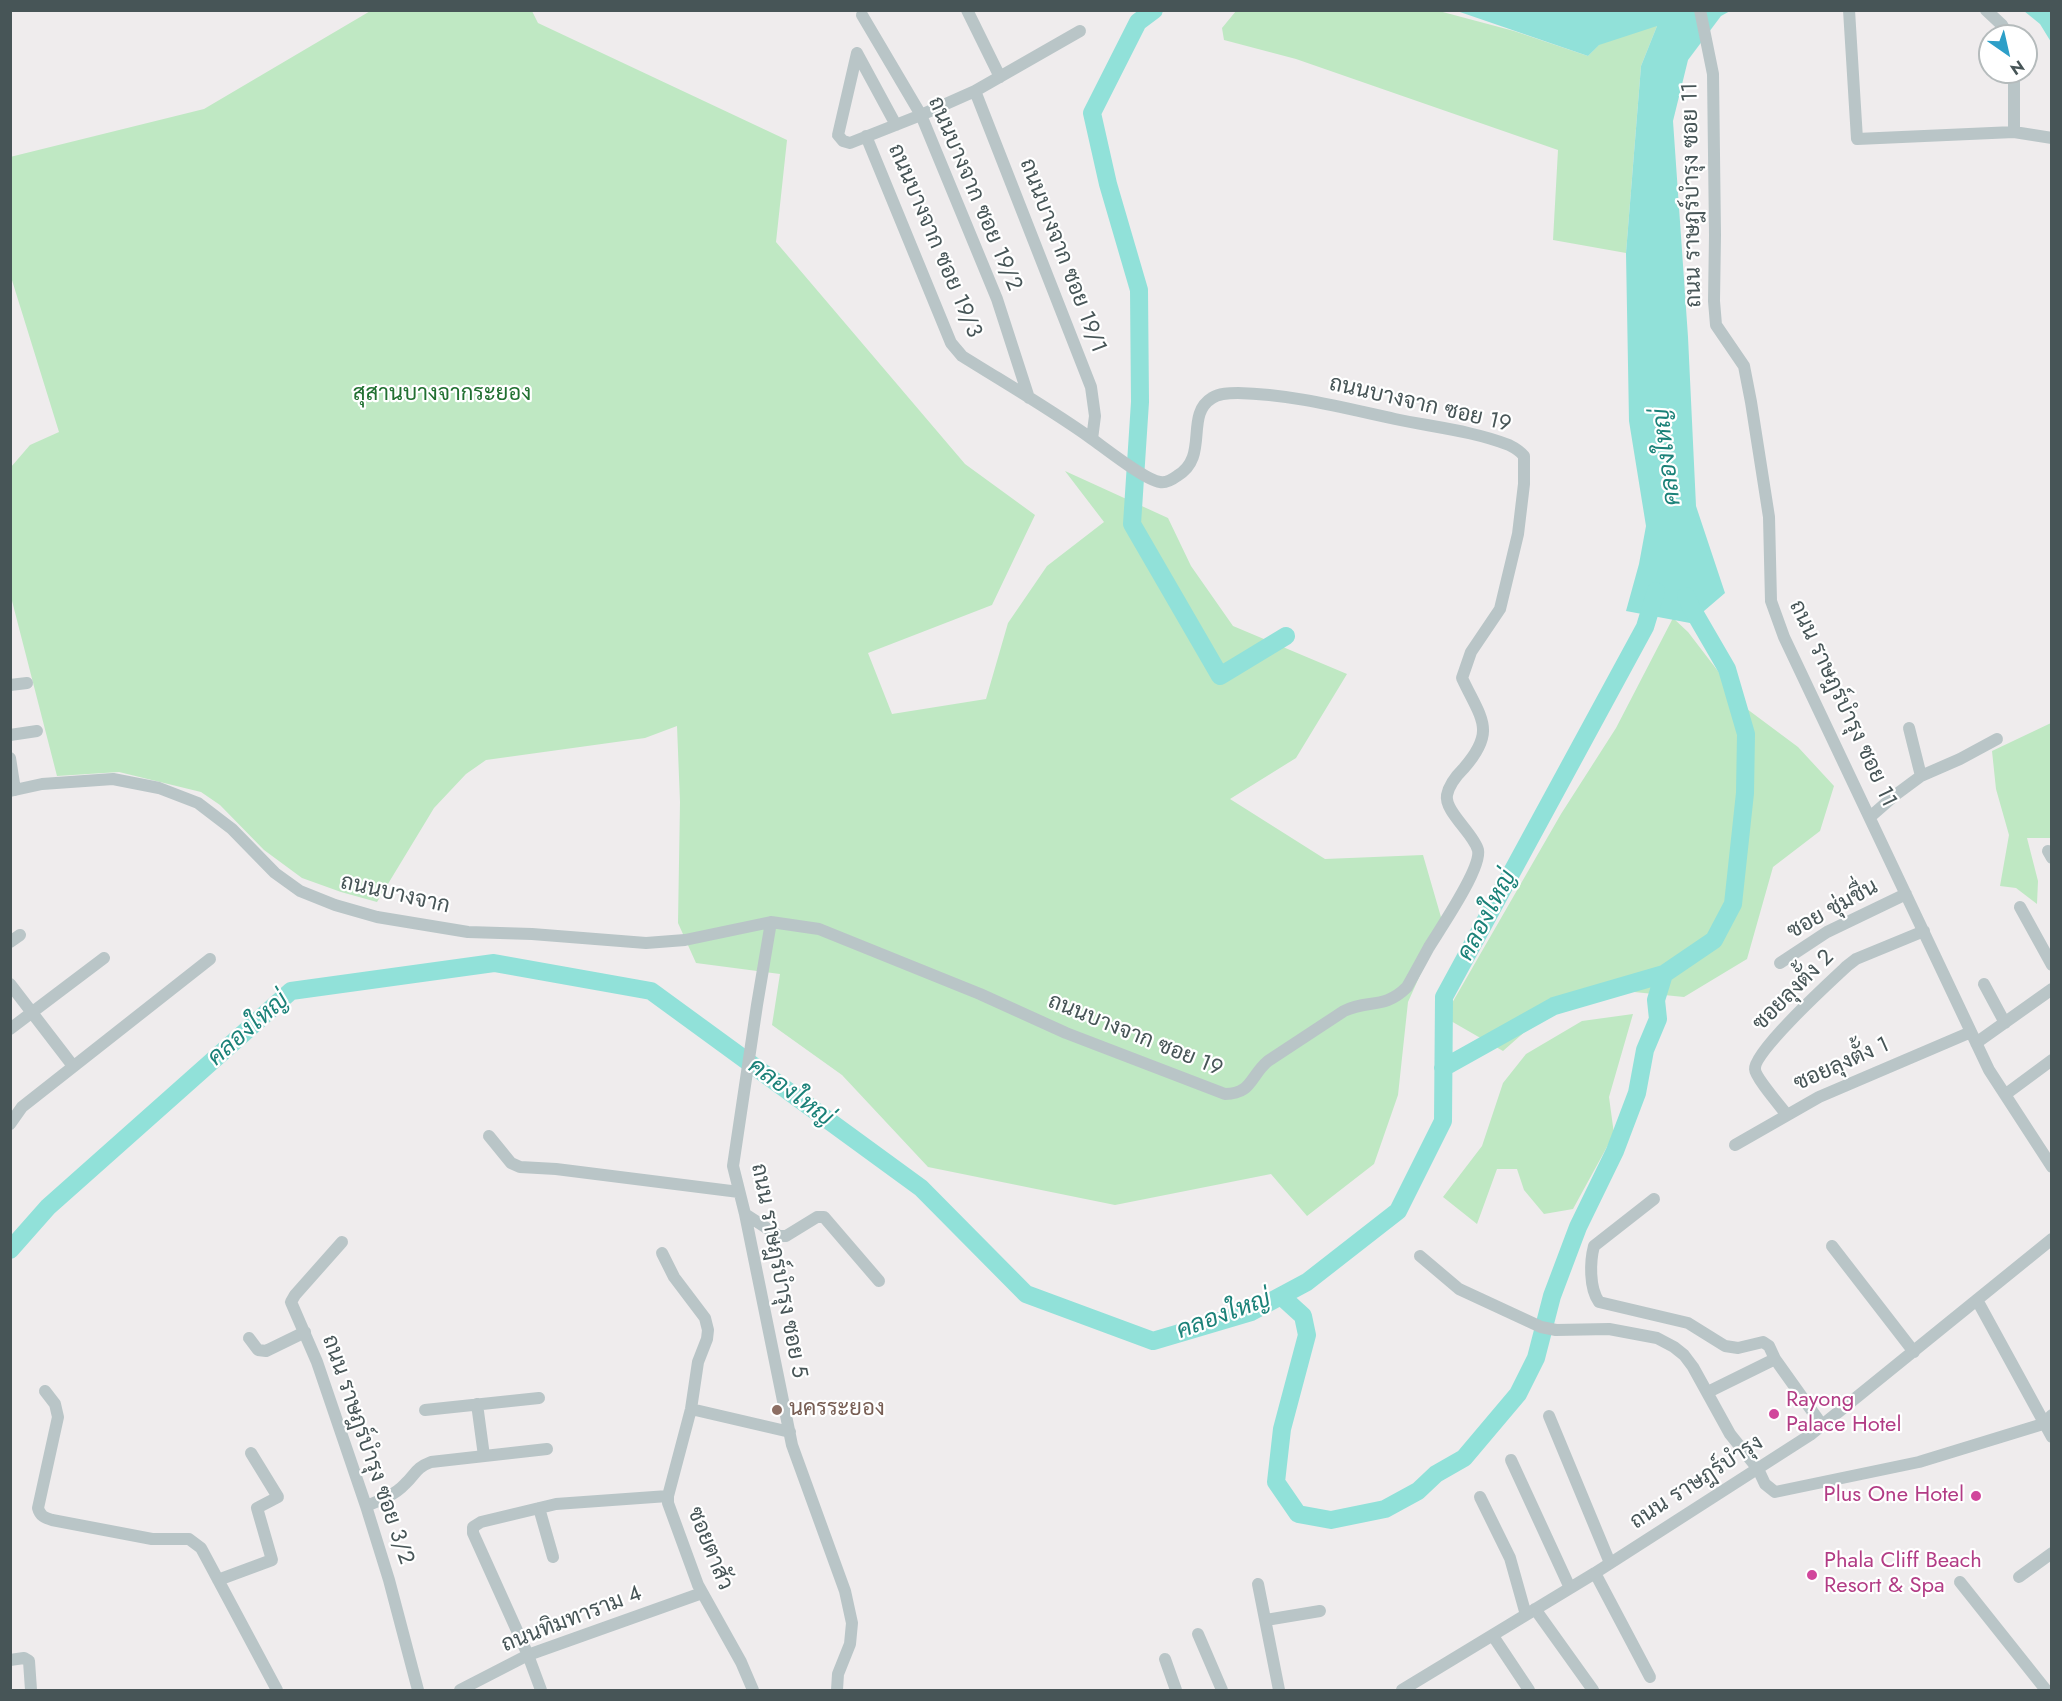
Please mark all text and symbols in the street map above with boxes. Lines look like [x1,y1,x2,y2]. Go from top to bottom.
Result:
north arrow [1978,24,2038,84]
text: N [2006,55,2029,81]
street label: ถนน ราษฎร์บำรุง ซอย 11 [1678,82,1708,308]
street label: ถนนบางจาก ซอย 19/2 [921,93,1027,295]
street label: ถนนบางจาก ซอย 19/3 [881,140,987,342]
street label: ถนนบางจาก ซอย 19/1 [1013,155,1111,357]
street label: ถนนบางจาก ซอย 19 [1326,371,1514,439]
park label: สุสานบางจากระยอง [353,382,531,408]
water label: คลองใหญ่ [1648,407,1688,507]
street label: ถนน ราษฎร์บำรุง ซอย 11 [1782,596,1902,812]
water label: คลองใหญ่ [1452,866,1524,966]
street label: ถนนบางจาก [338,870,452,920]
street label: ซอย ชุ่มชื่น [1783,874,1883,946]
street label: ซอยลุงตั้ง 2 [1748,945,1840,1037]
water label: คลองใหญ่ [203,987,295,1073]
street label: ถนนบางจาก ซอย 19 [1044,989,1226,1083]
street label: ซอยลุงตั้ง 1 [1790,1032,1894,1098]
water label: คลองใหญ่ [742,1053,838,1133]
street label: ถนน ราษฎร์บำรุง ซอย 5 [744,1162,812,1380]
water label: คลองใหญ่ [1173,1286,1275,1346]
street label: ถนน ราษฎร์บำรุง ซอย 3/2 [315,1332,419,1568]
place label: Rayong Palace Hotel [1786,1388,1901,1440]
place label: นครระยอง [789,1397,885,1423]
marker: นครระยอง [770,1403,784,1417]
marker: Rayong Palace Hotel [1767,1407,1781,1421]
street label: ถนน ราษฎร์บำรุง [1626,1430,1768,1536]
place label: Plus One Hotel [1824,1483,1964,1509]
marker: Plus One Hotel [1969,1489,1983,1503]
street label: ซอยตาสัว [680,1504,738,1594]
place label: Phala Cliff Beach Resort & Spa [1824,1549,1982,1600]
marker: Phala Cliff Beach Resort & Spa [1805,1568,1819,1582]
street label: ถนนทิมทาราม 4 [498,1581,646,1659]

